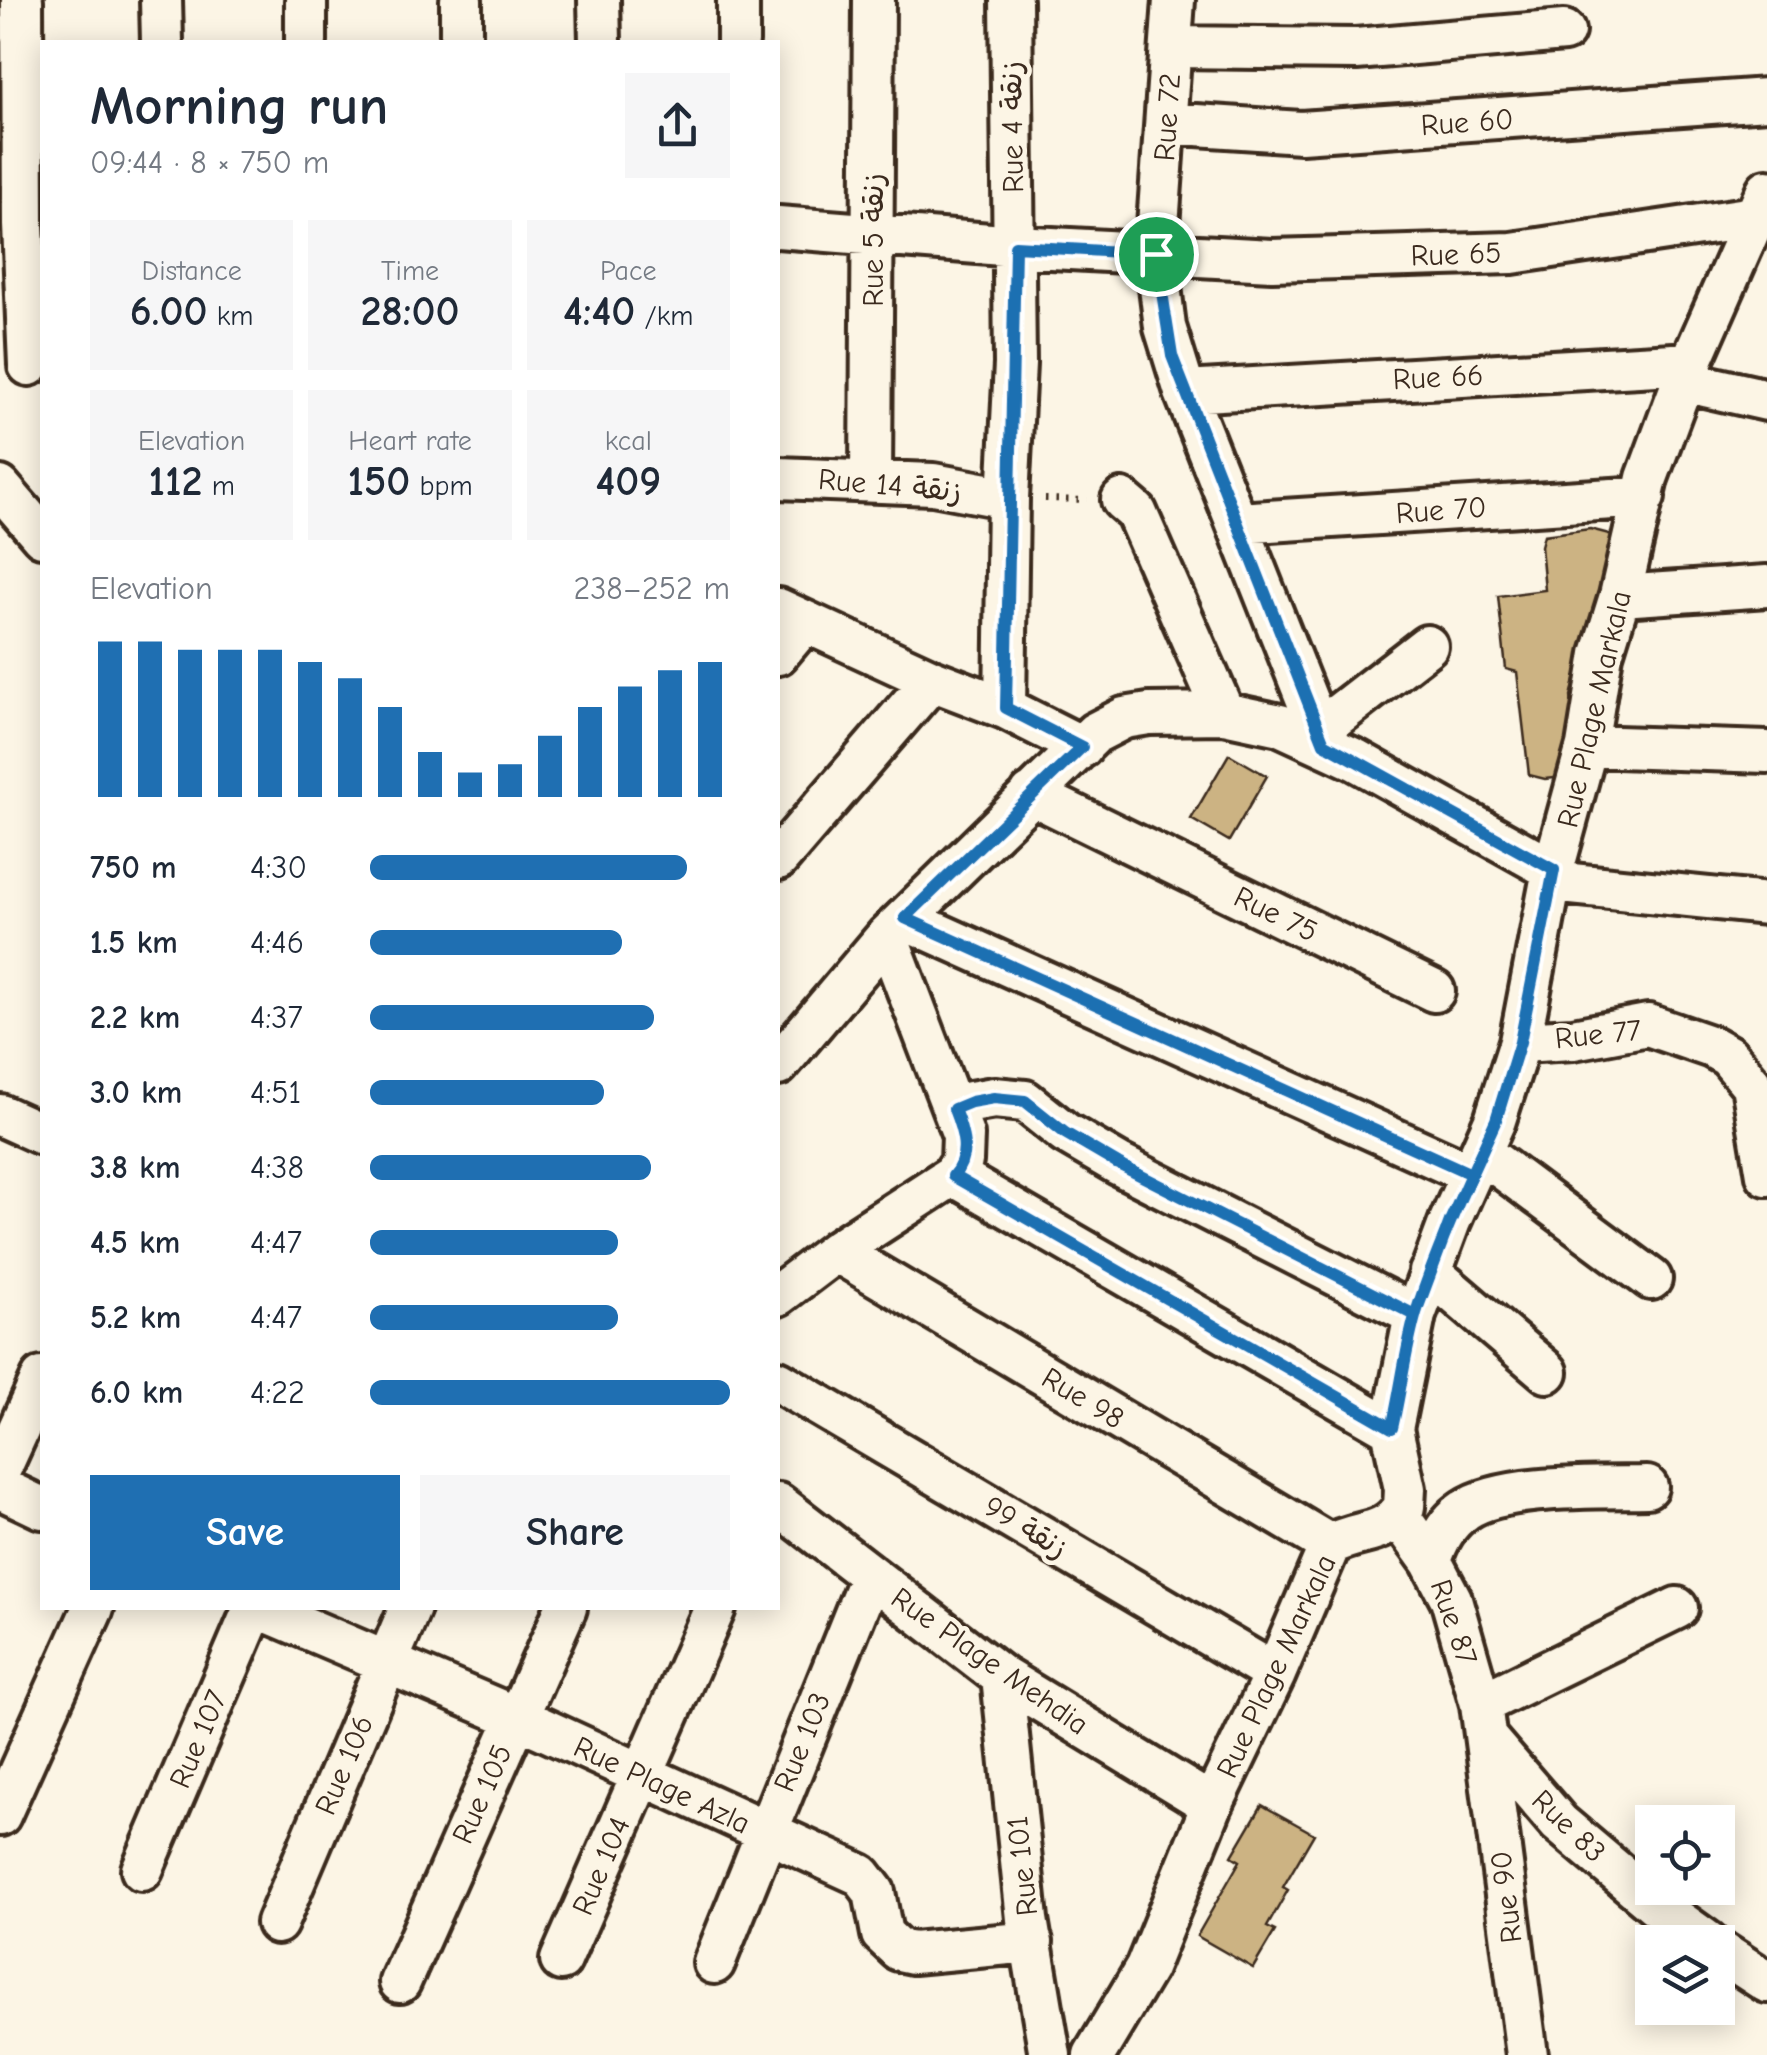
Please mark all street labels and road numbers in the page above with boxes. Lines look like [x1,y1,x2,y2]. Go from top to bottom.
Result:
street label: Rue 4 زنقة [994,61,1031,193]
street label: Rue 72 [1147,72,1188,162]
street label: Rue 60 [1420,102,1515,143]
street label: Rue 5 زنقة [856,173,891,307]
street label: Rue 65 [1410,235,1502,274]
street label: Rue 66 [1392,358,1484,397]
street label: Rue 14 زنقة [817,462,963,509]
street label: Rue 70 [1395,490,1488,531]
street label: Rue Plage Markala [1550,587,1639,831]
street label: Rue 75 [1228,879,1323,950]
street label: Rue 77 [1553,1013,1643,1056]
street label: Rue 98 [1035,1360,1130,1437]
street label: زنقة 99 [978,1489,1074,1566]
street label: Rue Plage Markala [1209,1549,1343,1783]
street label: Rue 87 [1423,1575,1484,1669]
street label: Rue Plage Mehdia [884,1580,1095,1742]
street label: Rue 107 [162,1685,235,1793]
street label: Rue 103 [767,1688,838,1797]
street label: Rue 106 [308,1710,381,1820]
street label: Rue Plage Azla [568,1729,756,1842]
street label: Rue 105 [445,1739,520,1849]
street label: Rue 83 [1525,1783,1613,1870]
street label: Rue 104 [565,1812,638,1920]
street label: Rue 101 [1000,1814,1045,1918]
street label: Rue 90 [1483,1849,1530,1945]

